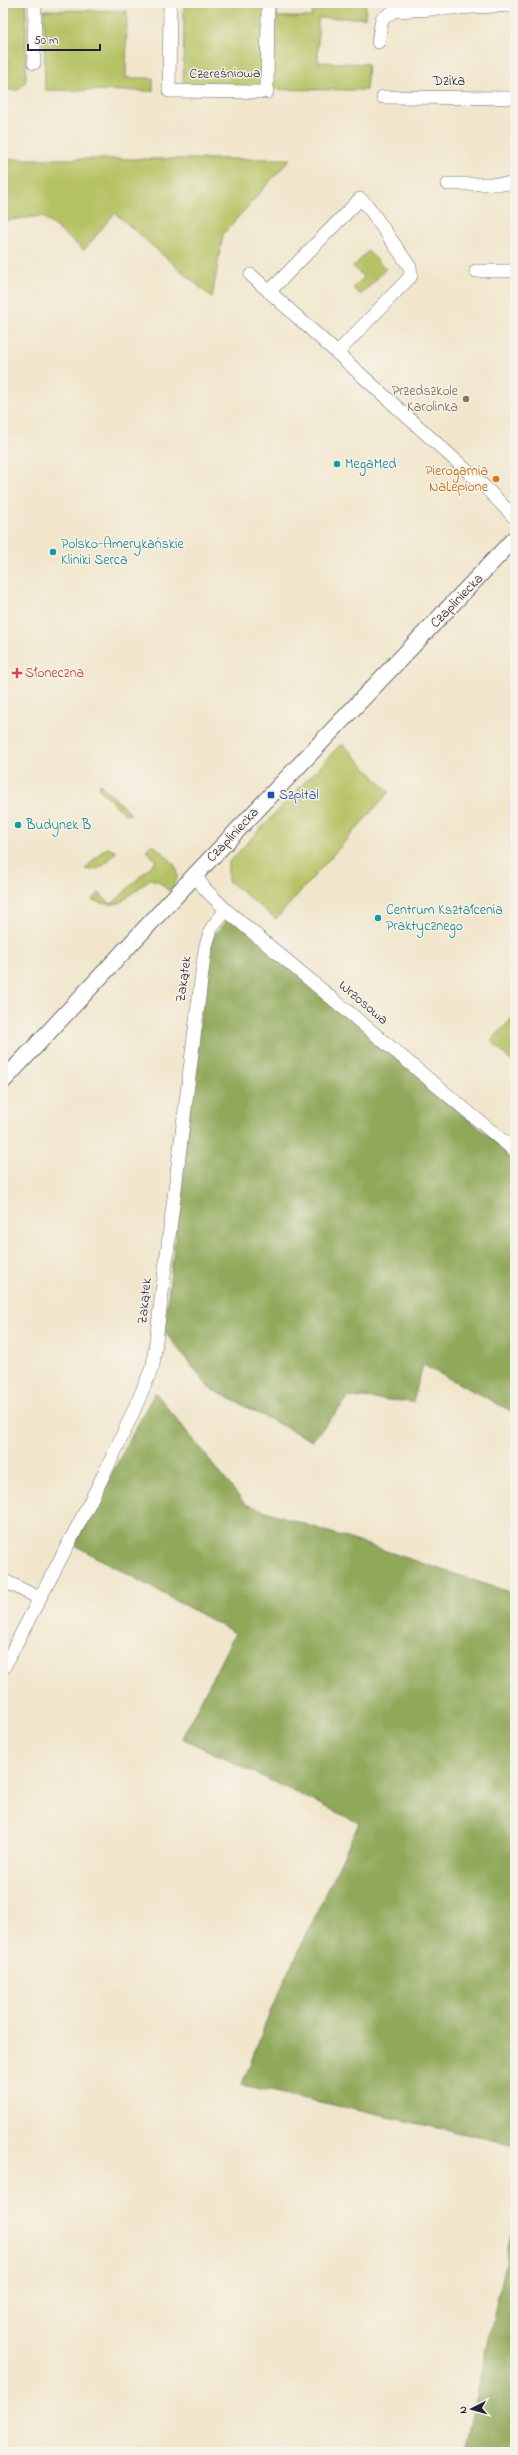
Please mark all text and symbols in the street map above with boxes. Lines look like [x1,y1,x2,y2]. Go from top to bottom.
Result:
scale bar [28,26,100,52]
text: 50 m [34,32,58,50]
street label: Czereśniowa [189,63,261,85]
street label: Dzika [432,71,465,92]
place label: Przedszkole Karolinka [392,381,459,418]
marker: Przedszkole Karolinka [461,394,471,404]
place label: MegaMed [345,454,396,476]
marker: MegaMed [332,459,342,469]
place label: Pierogarnia NaLepione [425,461,489,498]
marker: Pierogarnia NaLepione [491,474,501,484]
place label: Polsko-Amerykańskie Kliniki Serca [61,534,185,571]
marker: Polsko-Amerykańskie Kliniki Serca [48,547,58,557]
street label: Czapliniecka [426,569,488,633]
place label: Słoneczna [25,663,84,684]
marker: Słoneczna [12,668,22,678]
place label: Szpital [279,785,319,806]
marker: Szpital [266,790,276,800]
street label: Czapliniecka [202,803,264,867]
place label: Budynek B [25,815,91,837]
marker: Budynek B [13,820,23,830]
place label: Centrum Kształcenia Praktycznego [386,900,503,938]
marker: Centrum Kształcenia Praktycznego [373,913,383,923]
street label: Zakątek [170,954,198,1003]
street label: Wrzosowa [333,976,393,1030]
street label: Zakątek [132,1276,158,1325]
north arrow [452,2389,492,2429]
text: N [455,2405,471,2414]

